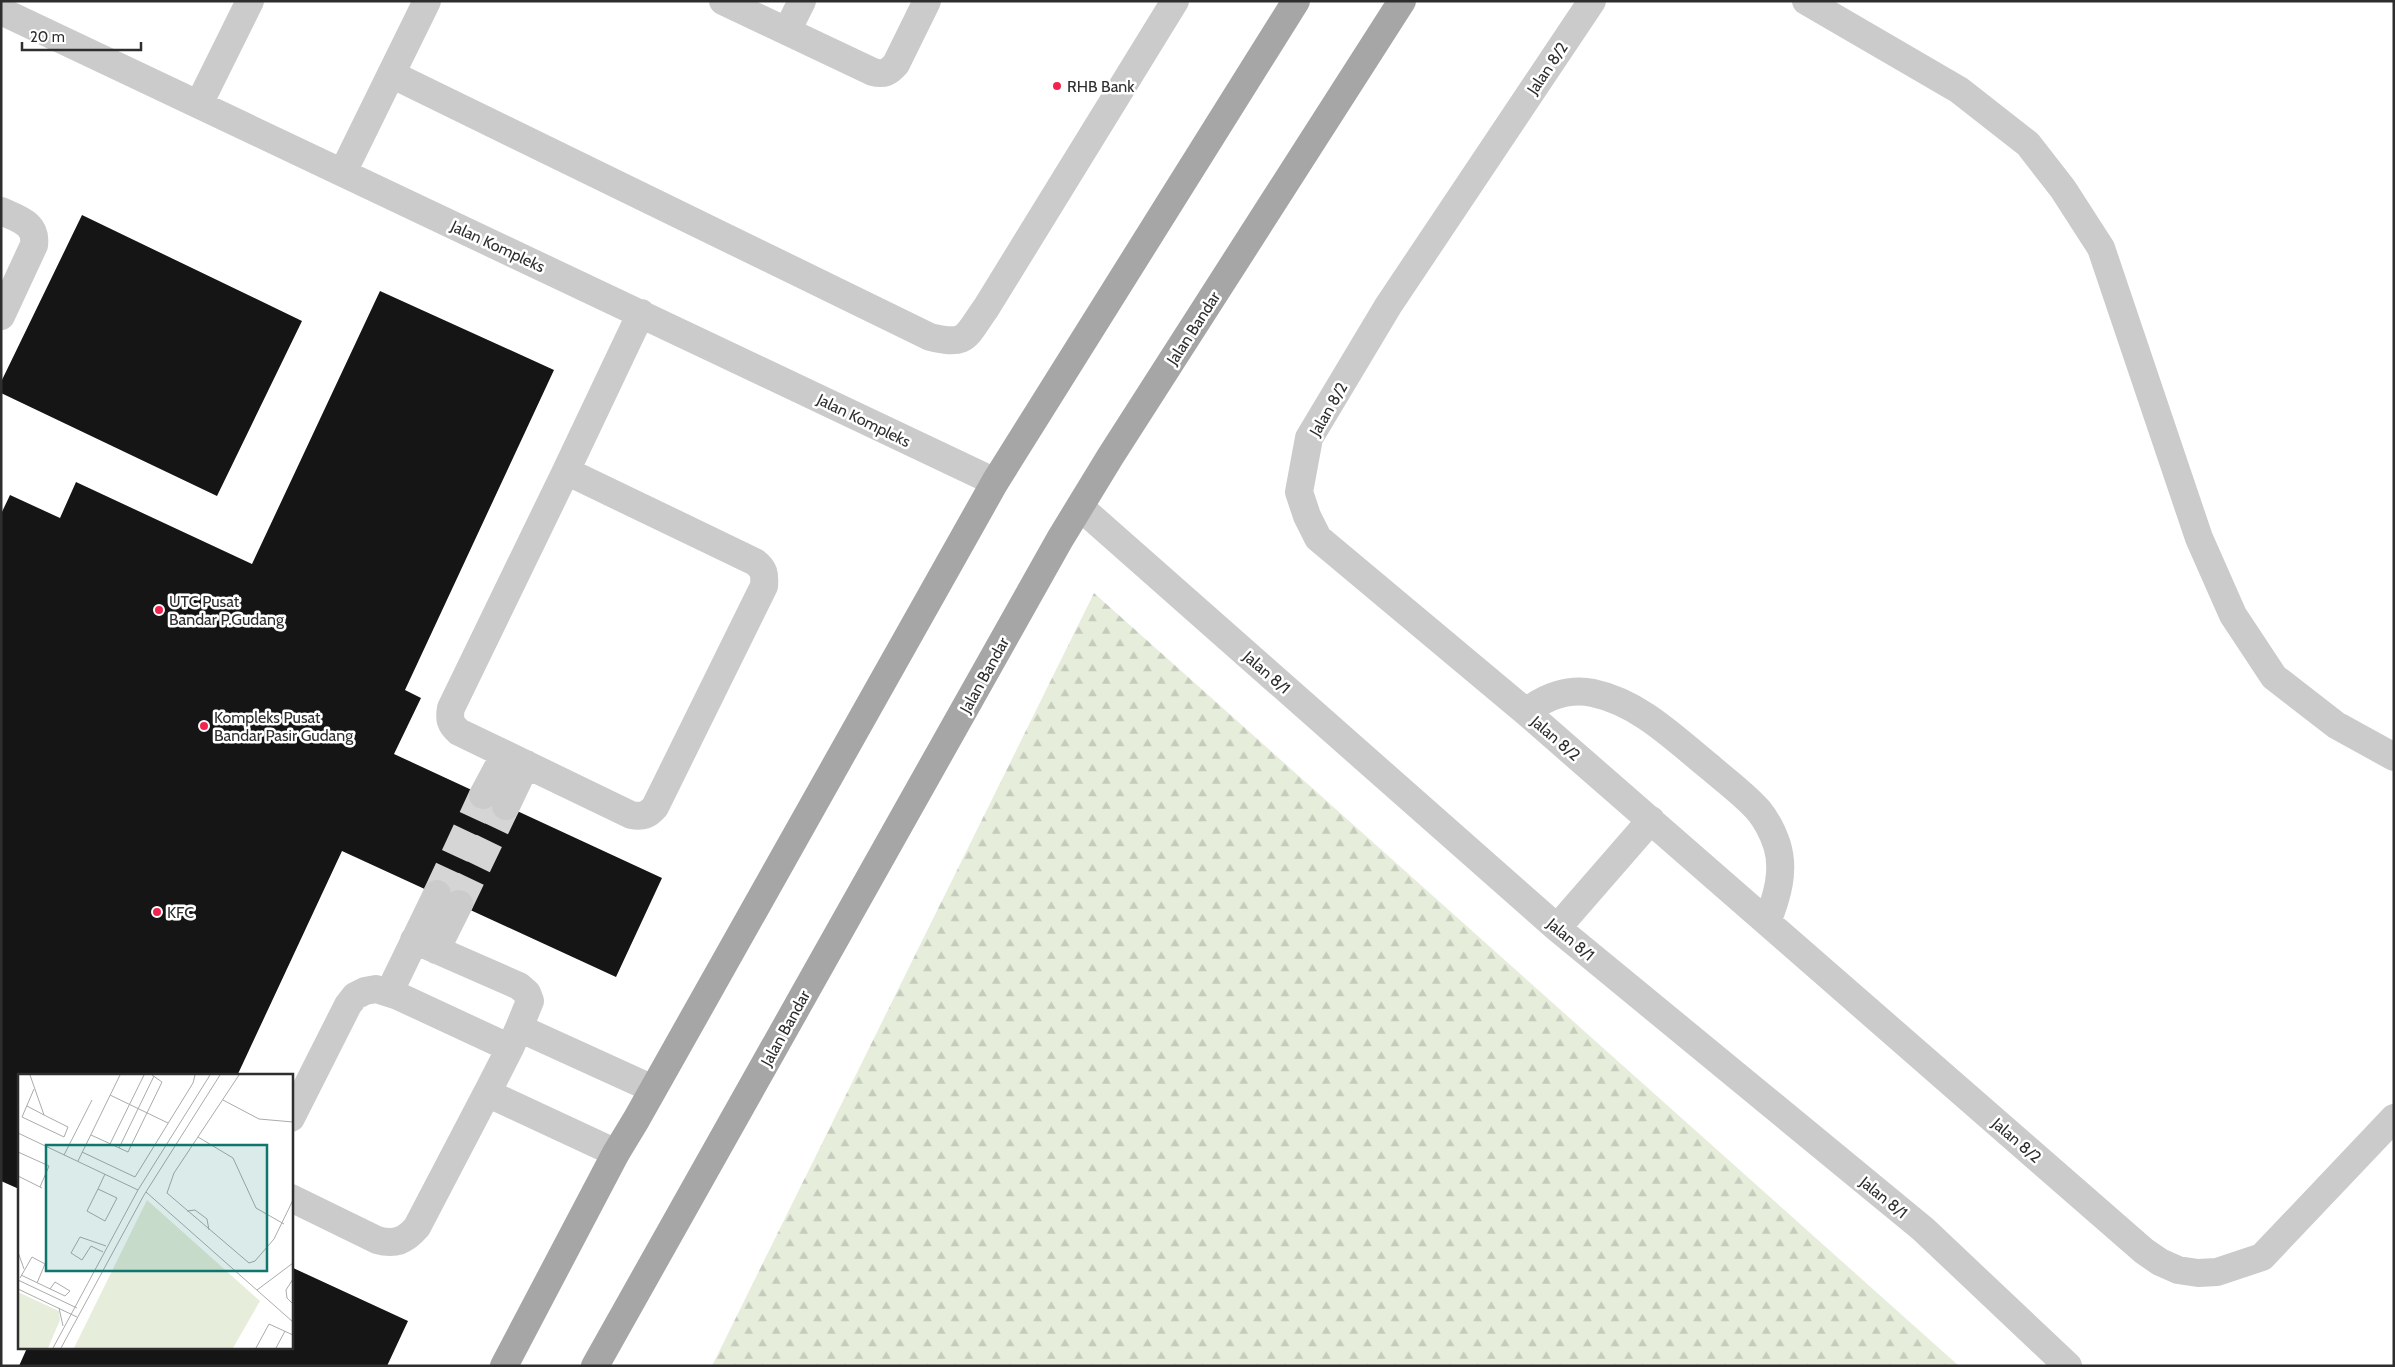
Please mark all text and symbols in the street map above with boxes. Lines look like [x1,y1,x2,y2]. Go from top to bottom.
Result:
scale bar [22,20,141,52]
text: 20 m [30,28,65,46]
street label: Jalan 8/2 [1523,39,1572,99]
place label: RHB Bank [1067,77,1135,96]
marker: RHB Bank [1051,80,1063,92]
street label: Jalan Kompleks [447,216,548,277]
street label: Jalan Bandar [1162,287,1225,369]
street label: Jalan 8/2 [1305,379,1351,440]
street label: Jalan Kompleks [813,389,914,451]
place label: UTC Pusat Bandar P.Gudang [169,592,285,629]
marker: UTC Pusat Bandar P.Gudang [153,604,165,616]
street label: Jalan Bandar [955,633,1013,717]
street label: Jalan 8/1 [1239,646,1294,698]
place label: Kompleks Pusat Bandar Pasir Gudang [214,708,354,745]
street label: Jalan 8/2 [1526,711,1584,765]
marker: Kompleks Pusat Bandar Pasir Gudang [198,720,210,732]
place label: KFC [167,903,194,922]
marker: KFC [151,906,163,918]
street label: Jalan 8/1 [1542,914,1598,965]
street label: Jalan Bandar [756,986,814,1070]
inset map [18,1074,292,1350]
street label: Jalan 8/2 [1987,1113,2045,1167]
street label: Jalan 8/1 [1855,1172,1911,1222]

